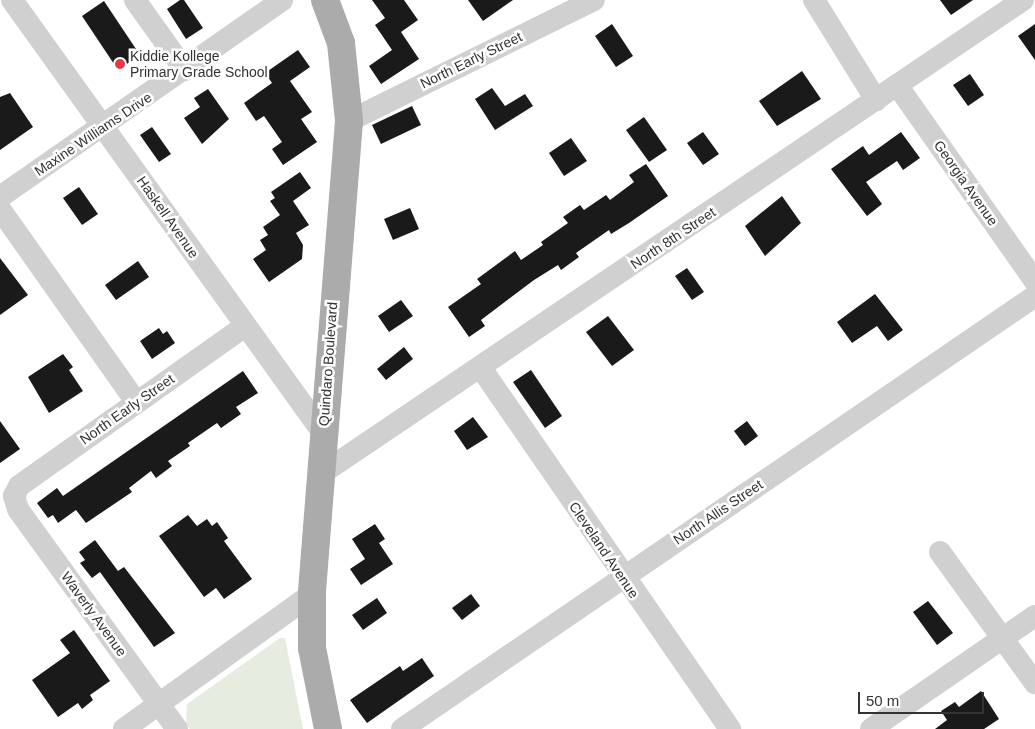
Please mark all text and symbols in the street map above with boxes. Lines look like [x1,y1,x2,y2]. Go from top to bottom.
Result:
street label: North Early Street [417,28,525,92]
place label: Kiddie Kollege Primary Grade School [130,48,268,80]
marker: Kiddie Kollege Primary Grade School [114,58,126,70]
street label: Maxine Williams Drive [31,89,155,179]
street label: Georgia Avenue [930,137,1002,229]
street label: Haskell Avenue [133,172,203,262]
street label: North 8th Street [627,203,719,273]
street label: Quindaro Boulevard [315,301,341,427]
street label: North Early Street [77,370,177,448]
street label: North Allis Street [670,476,766,548]
street label: Cleveland Avenue [565,498,643,602]
street label: Waverly Avenue [57,568,131,660]
scale bar [860,682,986,714]
text: 50 m [866,692,899,709]

